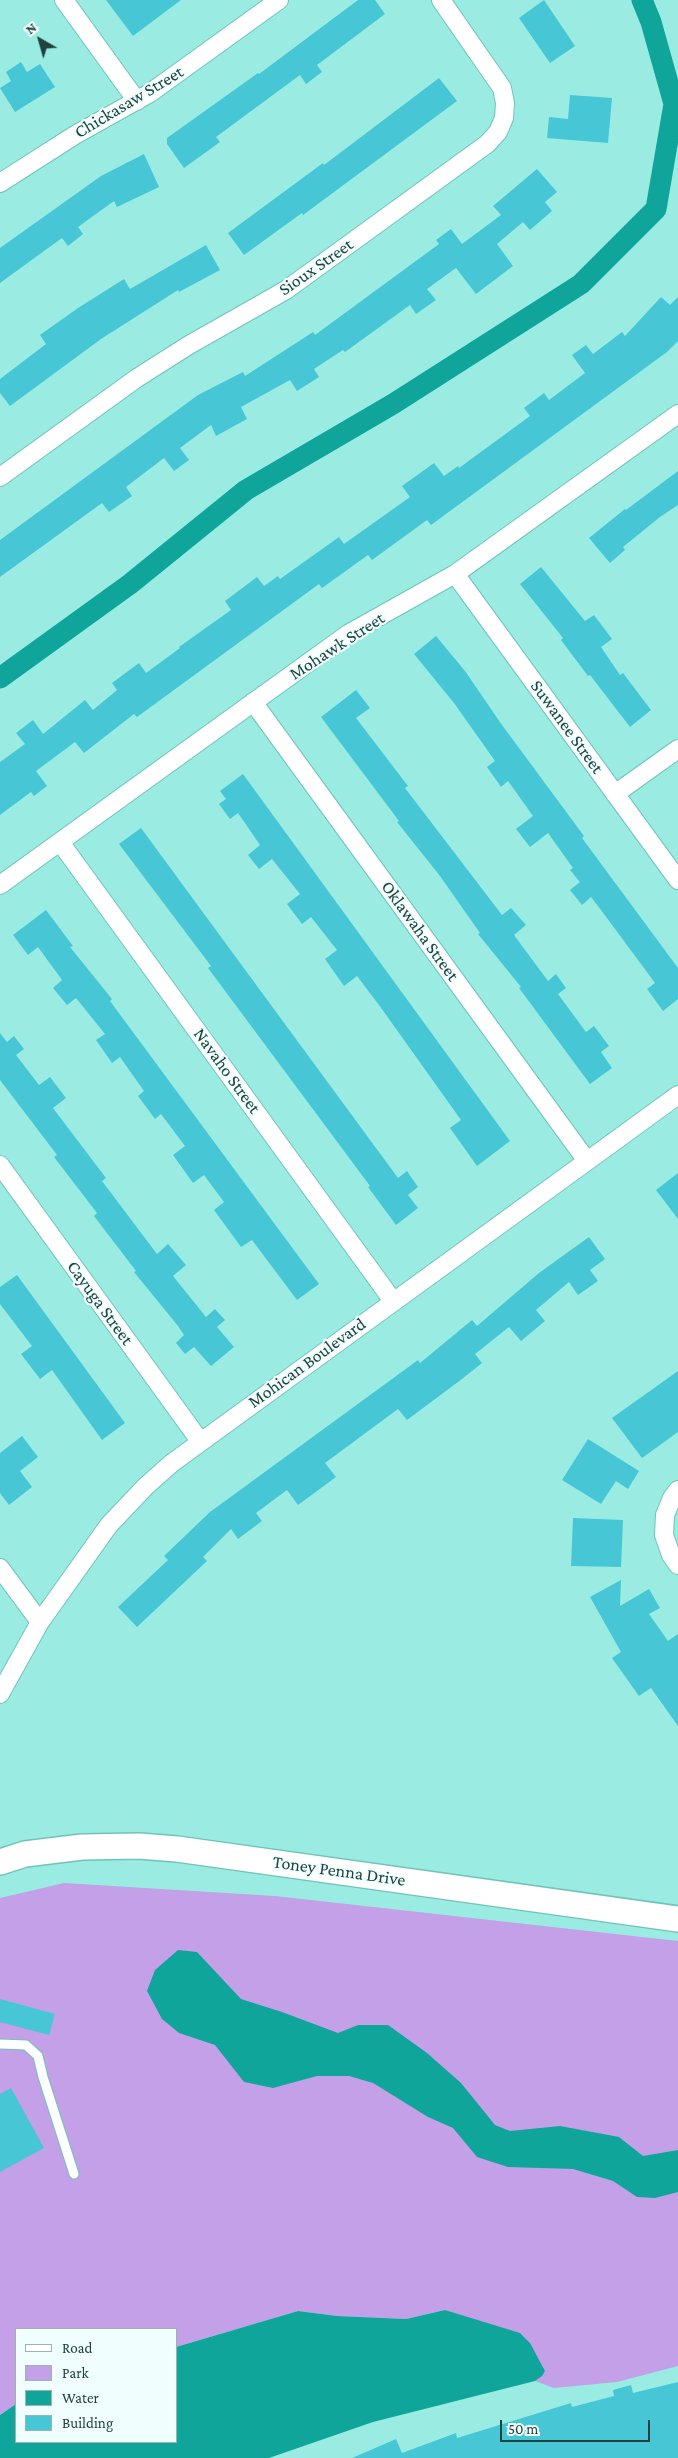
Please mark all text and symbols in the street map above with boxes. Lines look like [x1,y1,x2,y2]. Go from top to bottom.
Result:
north arrow [15,15,65,65]
text: N [22,19,39,37]
street label: Chickasaw Street [71,61,187,143]
street label: Sioux Street [275,234,357,300]
street label: Mohawk Street [285,607,389,685]
street label: Suwanee Street [526,676,608,778]
street label: Oklawaha Street [376,877,464,985]
street label: Navaho Street [189,1024,265,1118]
street label: Cayuga Street [62,1257,138,1349]
street label: Mohican Boulevard [244,1313,370,1413]
street label: Toney Penna Drive [271,1851,407,1891]
legend [15,2328,178,2443]
text: Road [62,2340,92,2356]
text: Park [62,2365,89,2381]
text: Water [62,2390,99,2406]
scale bar [503,2410,653,2442]
text: Building [62,2415,113,2431]
text: 50 m [508,2421,538,2437]

